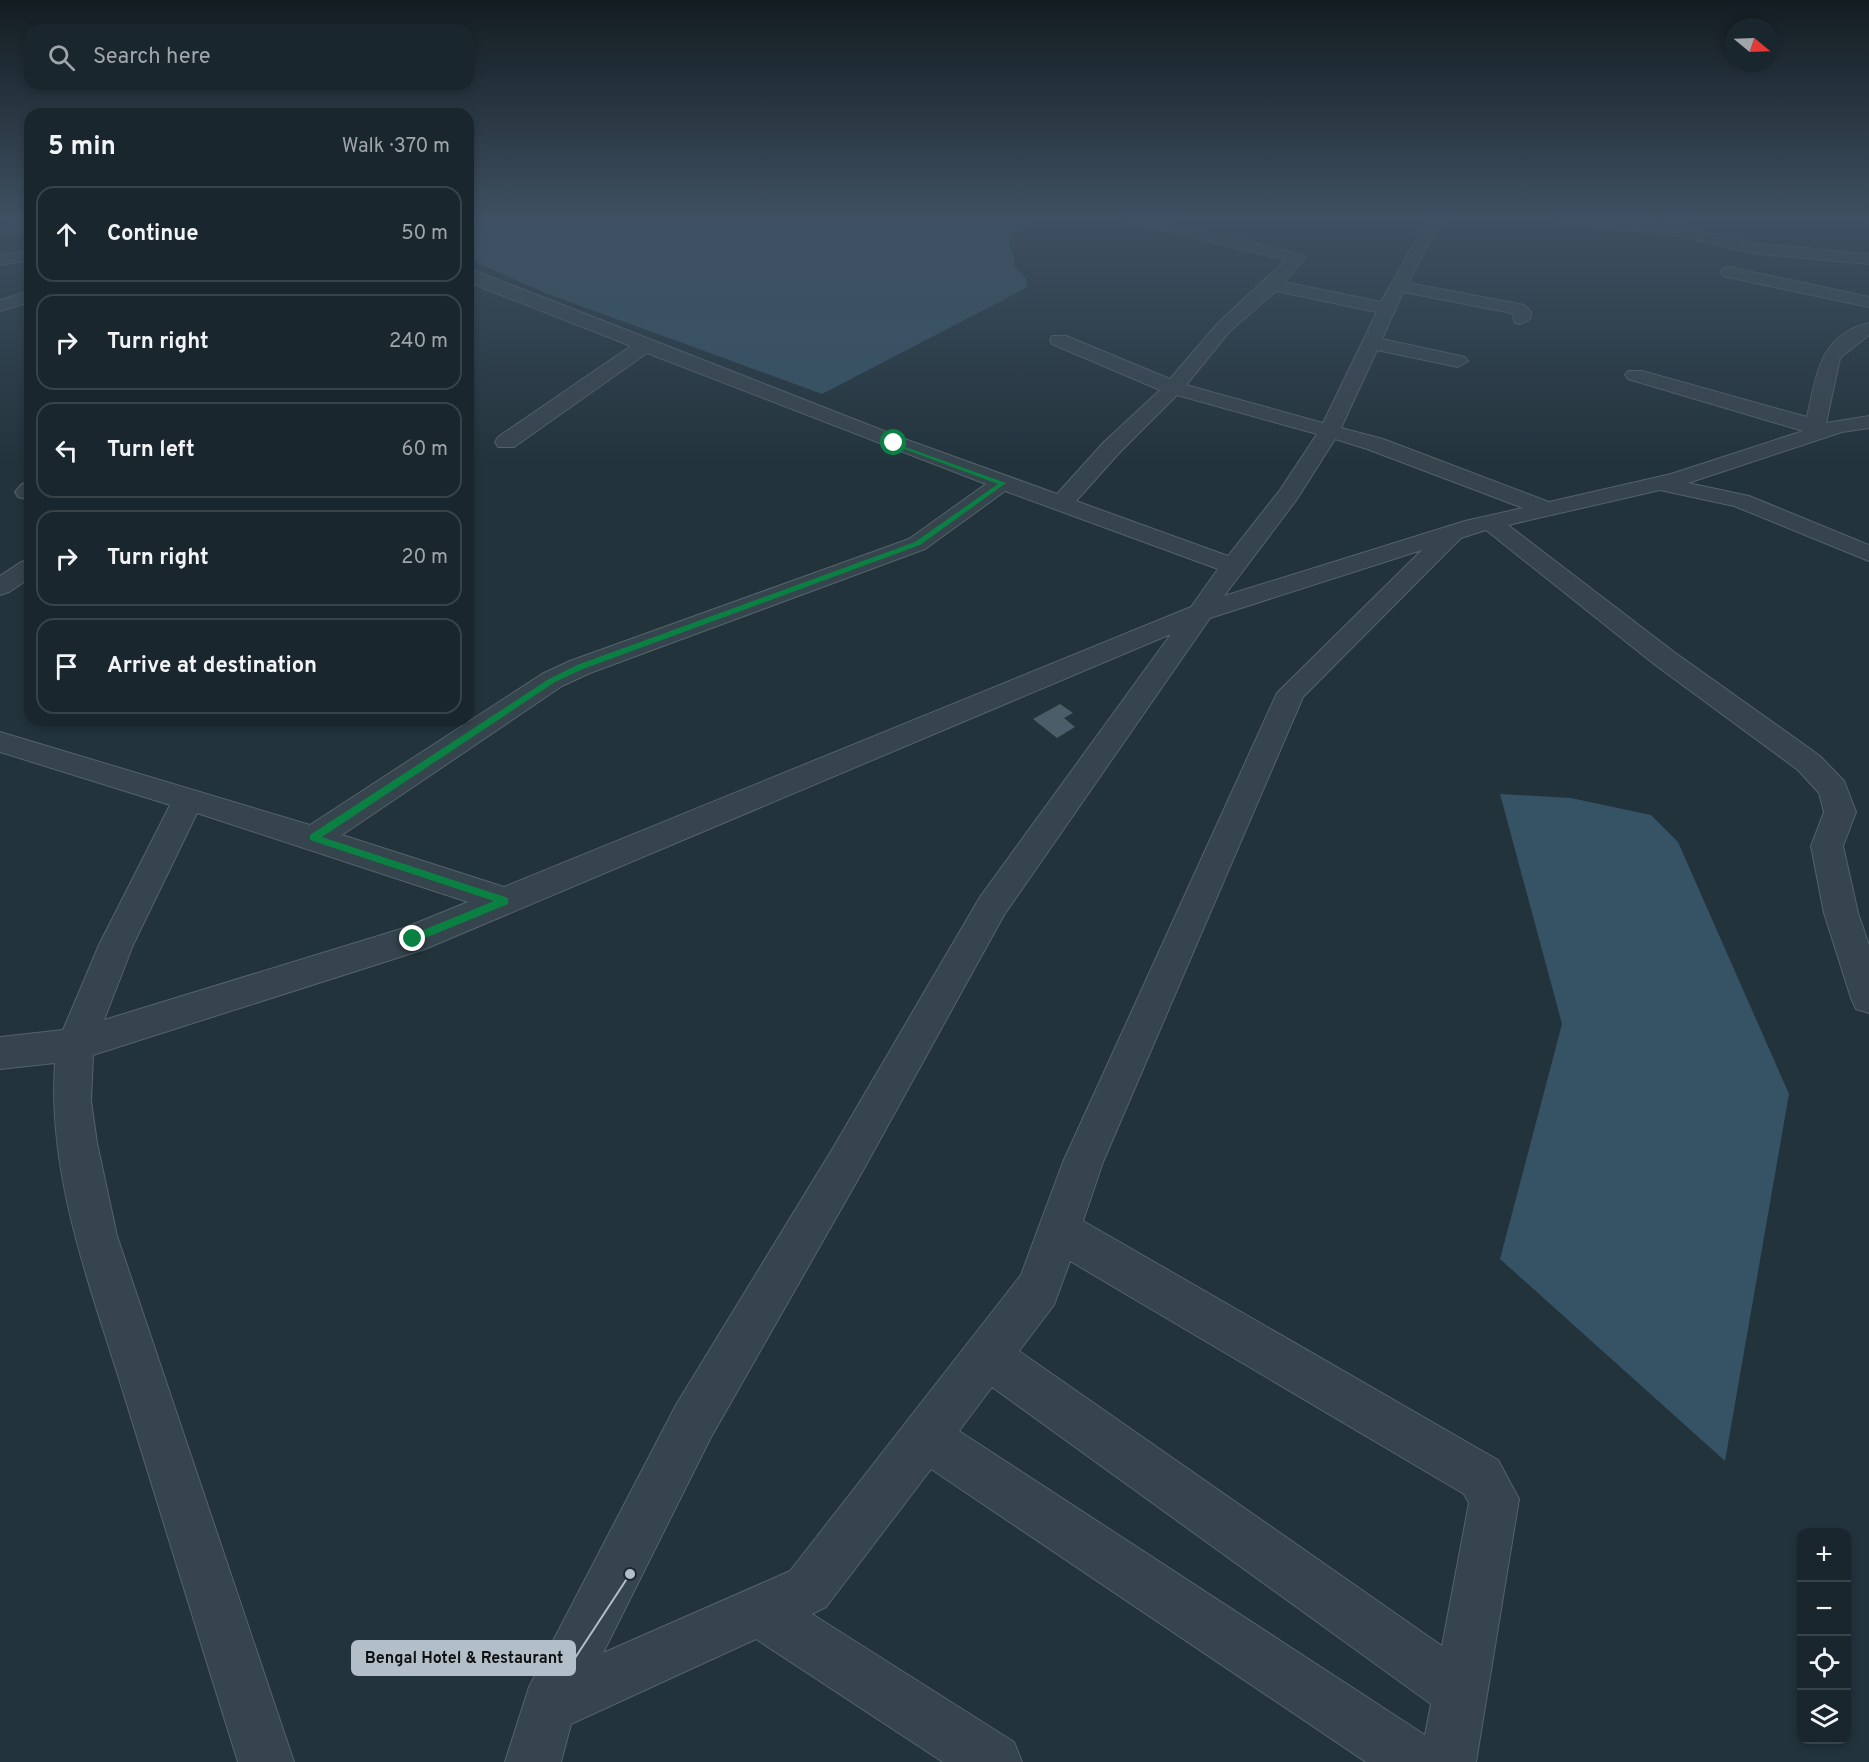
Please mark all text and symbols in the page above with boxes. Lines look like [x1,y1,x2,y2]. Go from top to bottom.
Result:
north arrow [1725,18,1779,72]
search box [24,24,474,90]
icon: search [45,41,78,74]
text: Search here [93,44,211,71]
text: 5 min [48,131,116,164]
text: Walk · 370 m [342,134,450,160]
icon: ahead [50,218,83,251]
text: Continue [107,221,198,248]
text: 50 m [401,221,448,247]
icon: right [50,326,83,359]
text: Turn right [107,329,209,356]
text: 240 m [389,329,448,355]
route start [880,429,906,455]
icon: left [50,434,83,467]
text: Turn left [107,437,195,464]
text: 60 m [402,437,448,463]
icon: right [50,542,83,575]
text: Turn right [107,545,209,572]
text: 20 m [401,545,448,571]
icon: arrive [50,650,83,683]
text: Arrive at destination [107,653,317,680]
route end [399,925,425,951]
map controls [1797,1528,1851,1744]
button: + [1797,1528,1851,1582]
button: − [1797,1582,1851,1636]
button: locate [1797,1636,1851,1690]
callout: Bengal Hotel & Restaurant [352,1641,575,1675]
text: Bengal Hotel & Restaurant [365,1649,563,1669]
button: layers [1797,1690,1851,1744]

